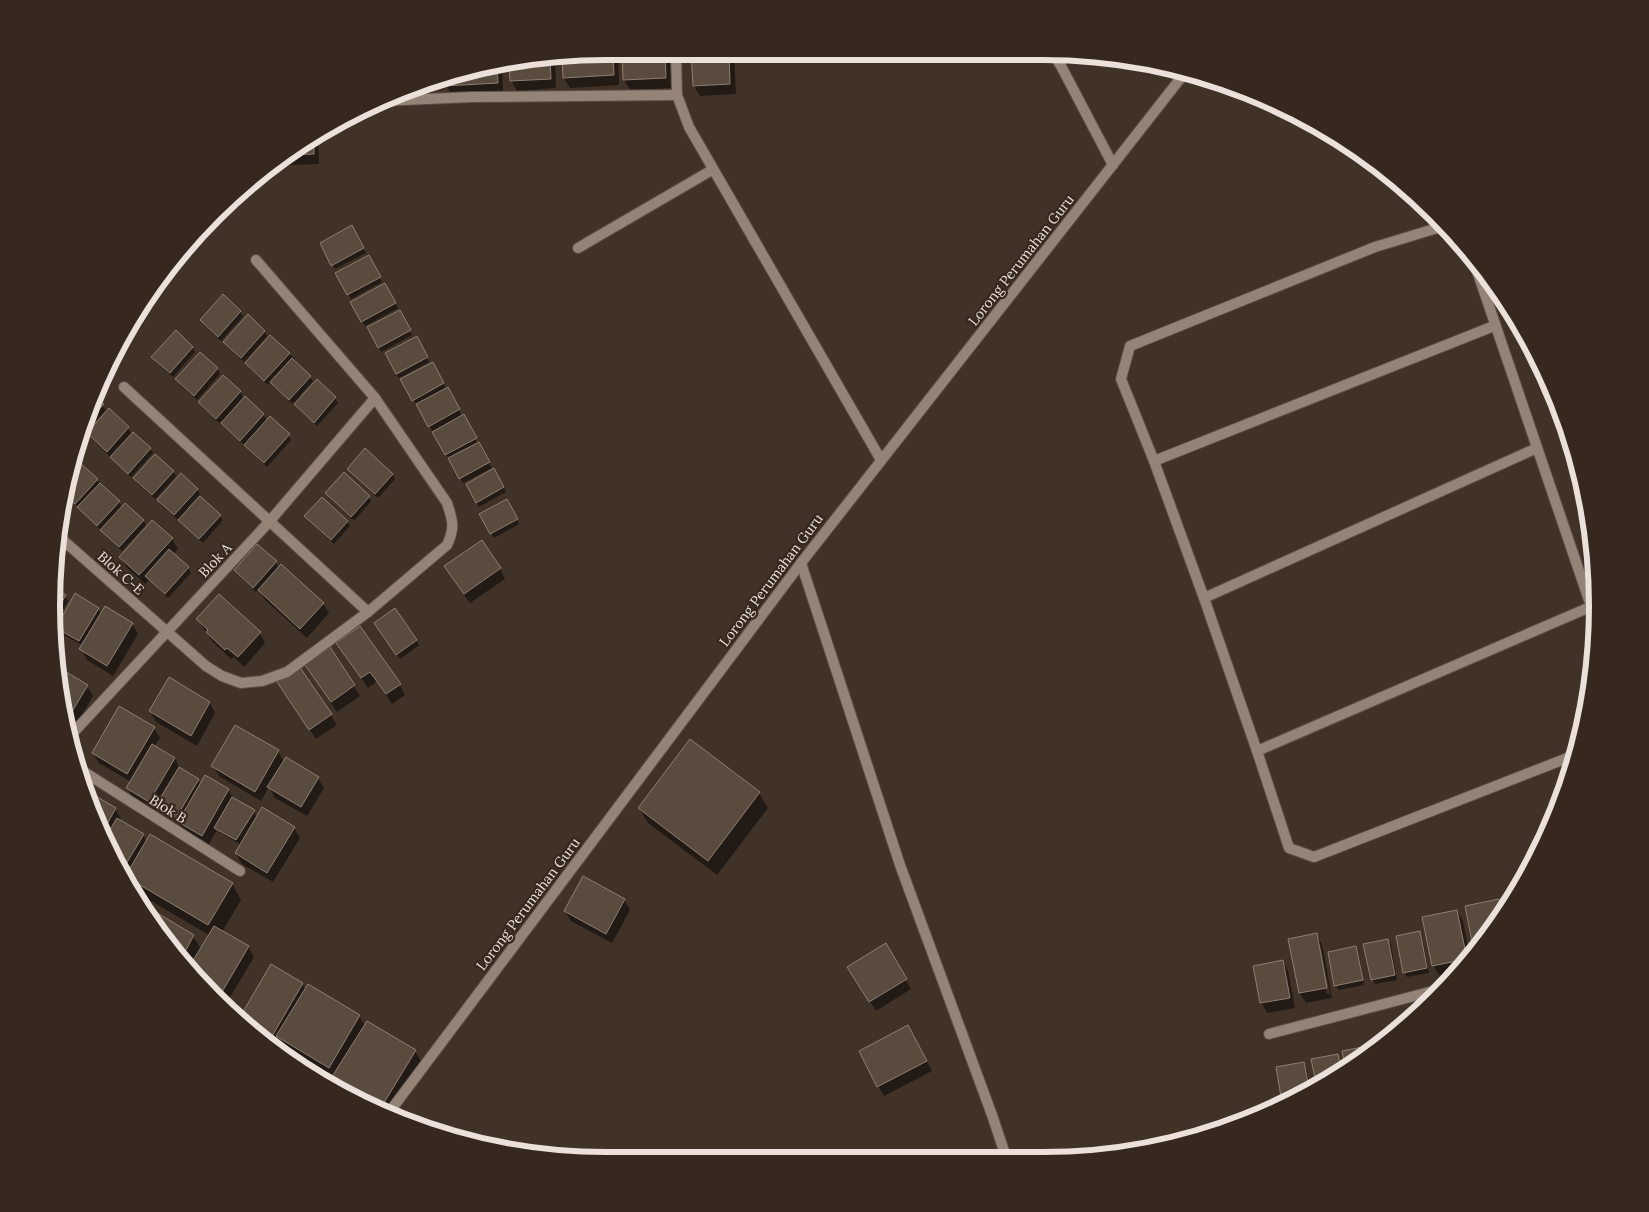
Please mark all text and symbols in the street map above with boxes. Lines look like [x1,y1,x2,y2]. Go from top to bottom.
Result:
street label: Lorong Perumahan Guru [964,191,1078,329]
street label: Lorong Perumahan Guru [715,510,827,650]
street label: Blok A [195,539,236,581]
street label: Blok C-E [94,547,148,599]
street label: Blok B [146,791,190,828]
street label: Lorong Perumahan Guru [472,834,584,974]

